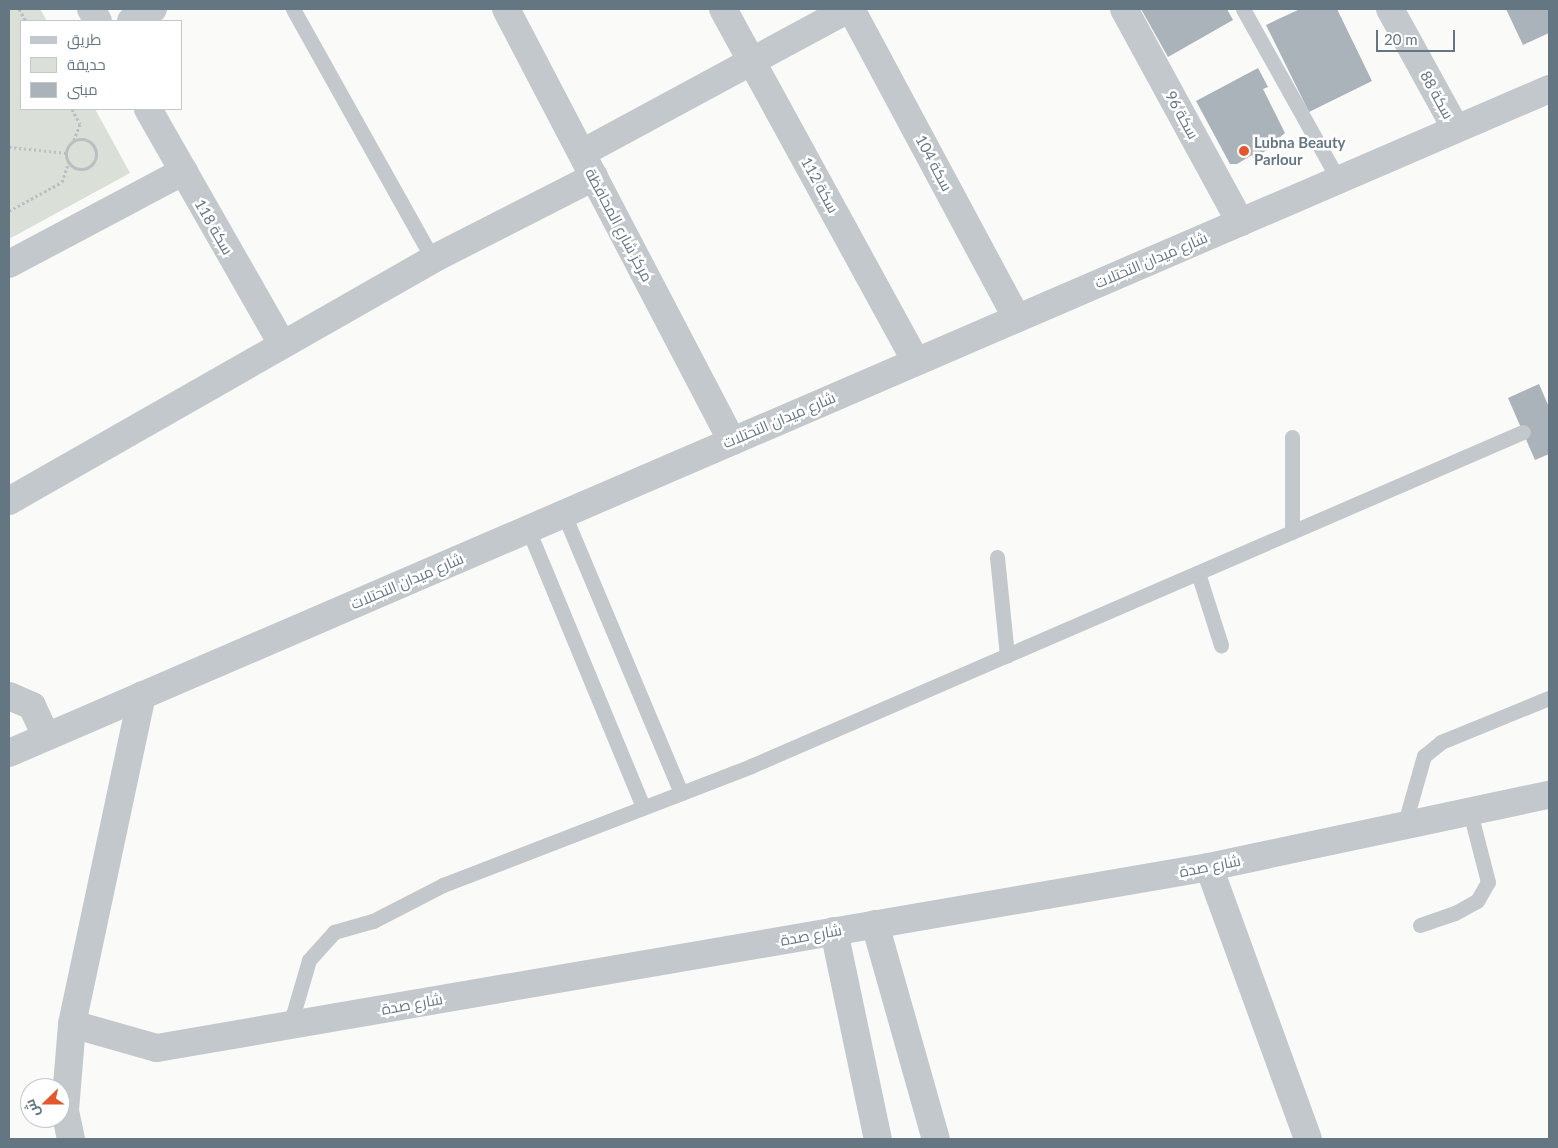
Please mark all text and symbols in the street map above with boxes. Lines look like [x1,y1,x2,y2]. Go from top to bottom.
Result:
legend [20,20,182,110]
scale bar [1378,20,1457,52]
text: طريق [67,30,101,48]
text: 20 m [1384,30,1418,48]
text: حديقة [67,55,106,73]
street label: سكة 88 [1416,68,1458,122]
text: مبنى [67,80,98,98]
street label: سكة 96 [1161,88,1203,142]
street label: سكة 104 [912,132,956,194]
place label: Lubna Beauty Parlour [1254,133,1346,168]
marker: Lubna Beauty Parlour [1238,145,1250,157]
street label: سكة 112 [797,154,843,216]
street label: مركز شارع المحافظة [582,165,656,285]
street label: سكة 118 [191,196,237,258]
street label: شارع ميدان التحتلات [1092,228,1210,292]
street label: شارع ميدان التحتلات [720,388,838,452]
street label: شارع ميدان التحتلات [348,549,466,613]
street label: شارع صدة [1178,851,1242,881]
street label: شارع صدة [779,921,843,949]
street label: شارع صدة [380,990,444,1018]
north arrow [20,1078,70,1128]
text: ش [20,1097,43,1120]

